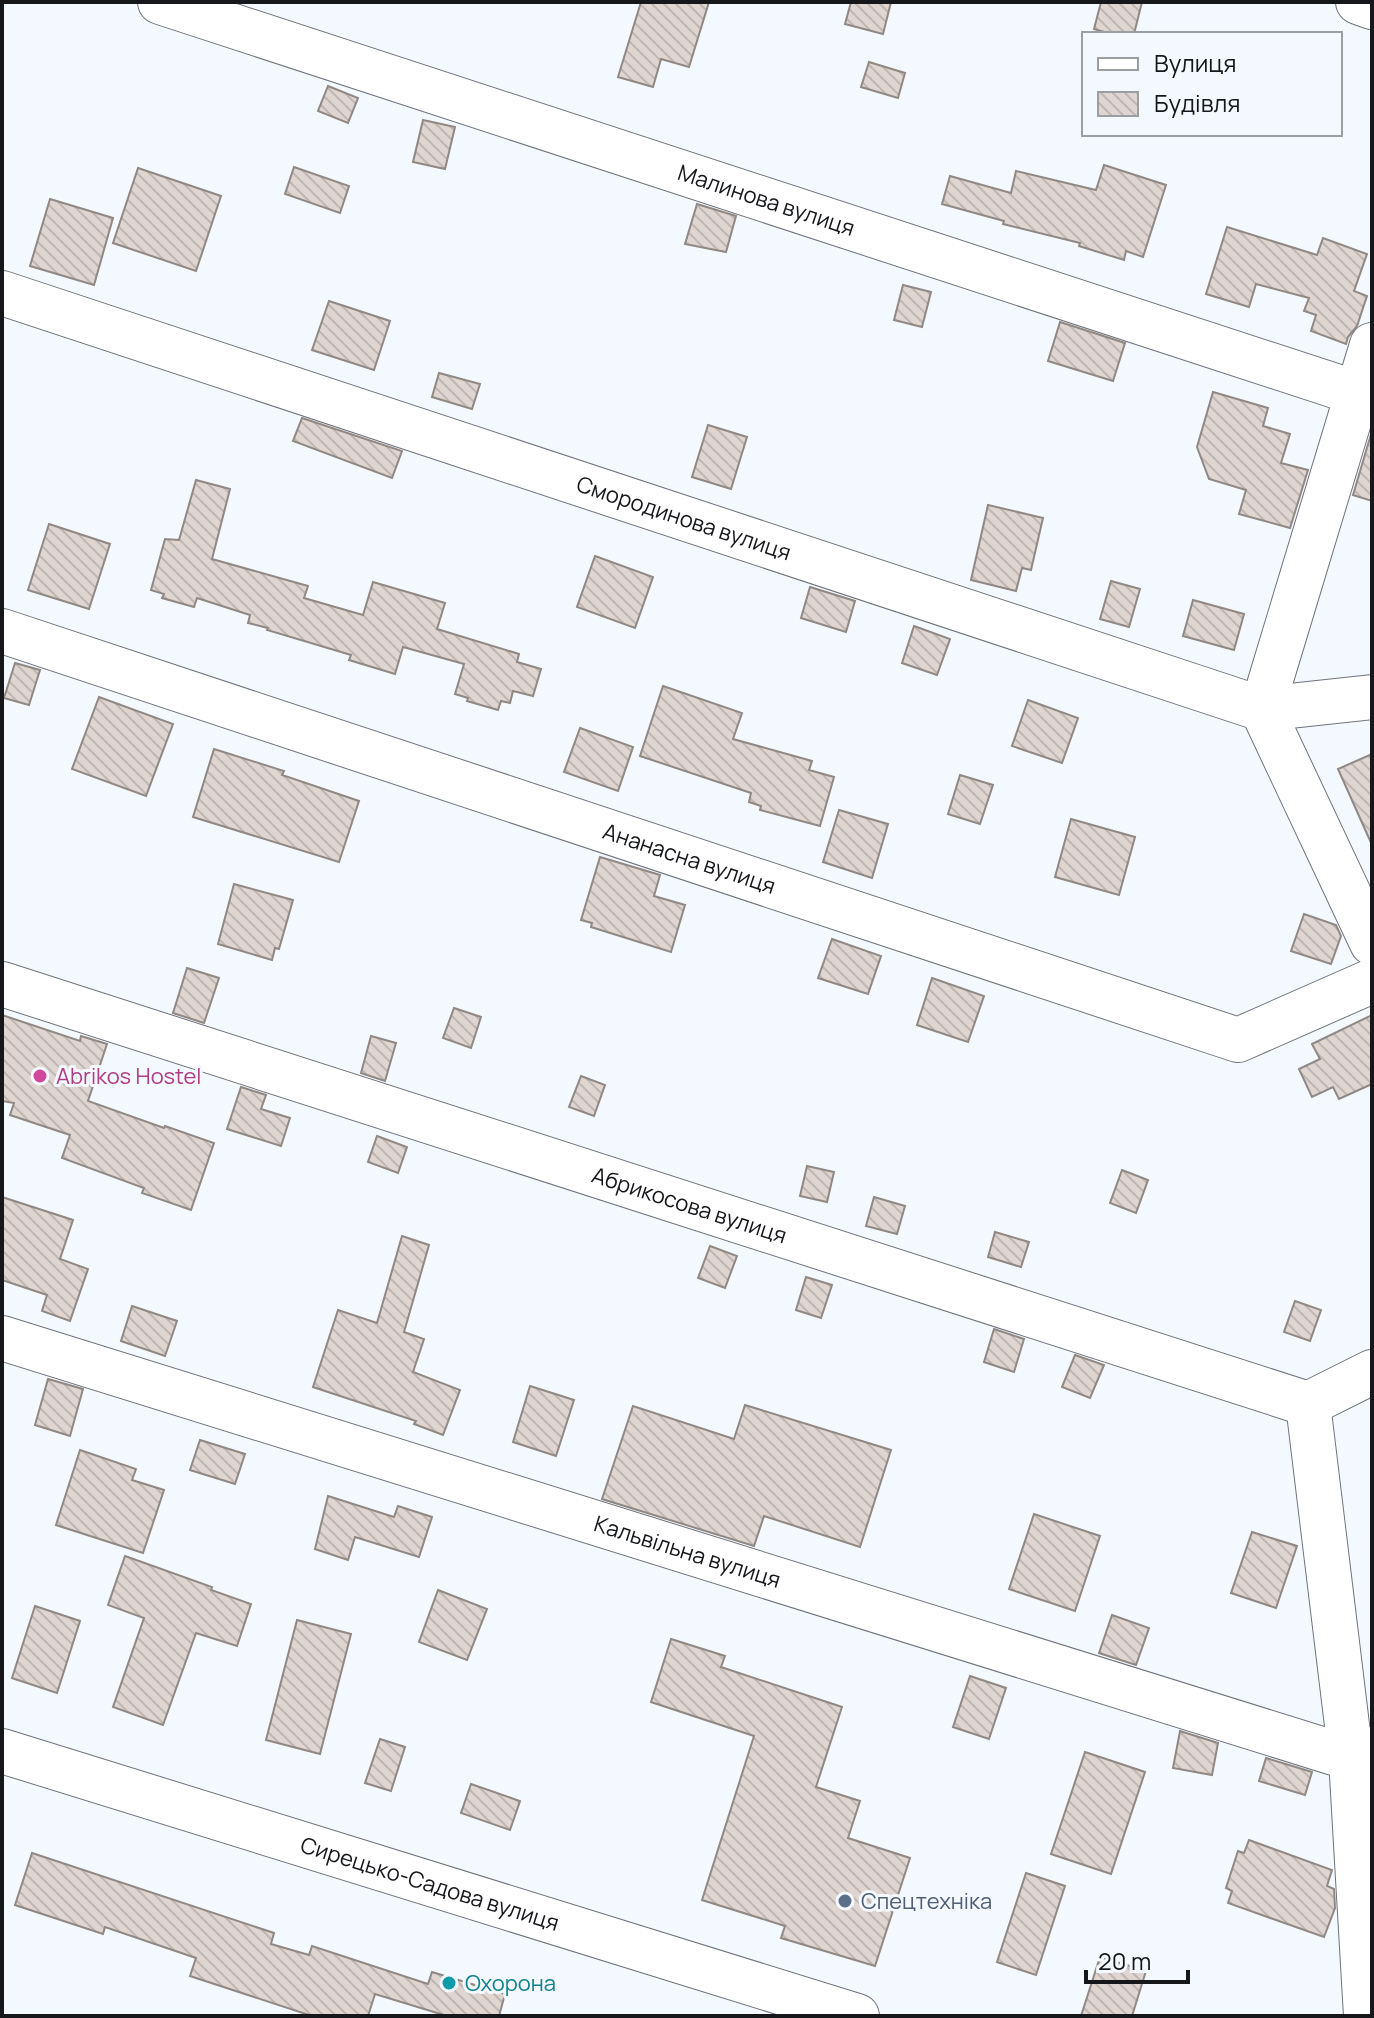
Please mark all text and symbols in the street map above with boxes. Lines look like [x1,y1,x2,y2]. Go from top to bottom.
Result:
legend [1082,32,1342,136]
text: Вулиця [1154,46,1236,79]
text: Будівля [1154,86,1241,119]
street label: Малинова вулиця [674,157,859,243]
street label: Смородинова вулиця [573,469,795,567]
street label: Ананасна вулиця [599,816,780,901]
place label: Abrikos Hostel [56,1061,201,1091]
marker: Abrikos Hostel [31,1067,49,1085]
street label: Абрикосова вулиця [588,1160,791,1250]
street label: Кальвільна вулиця [590,1508,785,1595]
street label: Сирецько-Садова вулиця [297,1829,563,1938]
place label: Спецтехніка [861,1886,992,1916]
marker: Спецтехніка [836,1892,854,1910]
scale bar [1086,1934,1188,1984]
text: 20 m [1098,1944,1151,1977]
place label: Охорона [465,1968,556,1998]
marker: Охорона [440,1974,458,1992]

